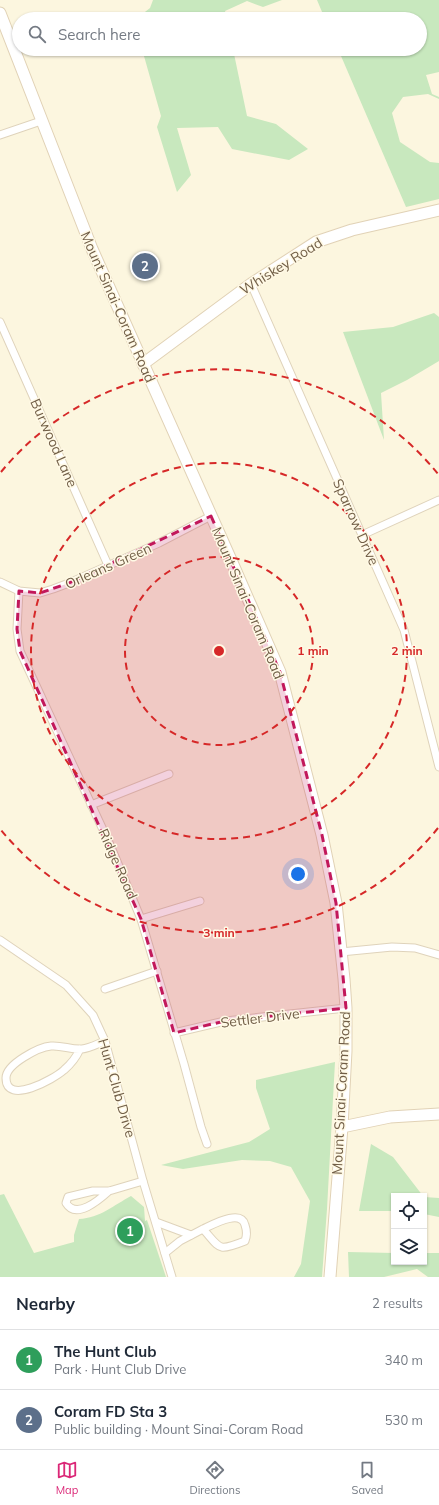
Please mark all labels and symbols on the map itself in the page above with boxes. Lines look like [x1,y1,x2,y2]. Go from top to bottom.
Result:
street label: Mount Sinai-Coram Road [77,229,159,385]
street label: Whiskey Road [236,233,326,299]
pin: 2 [132,251,158,281]
street label: Burwood Lane [26,396,82,490]
street label: Sparrow Drive [329,476,383,568]
street label: Mount Sinai-Coram Road [208,524,288,682]
street label: Orleans Green [62,539,154,593]
text: 1 min [297,643,329,658]
text: 2 min [391,643,423,658]
centre of rings [212,644,226,658]
street label: Ridge Road [94,826,142,902]
your location [288,864,308,884]
text: 3 min [203,925,235,940]
street label: Settler Drive [219,1004,301,1032]
street label: Mount Sinai-Coram Road [328,1011,354,1175]
street label: Hunt Club Drive [94,1036,140,1140]
pin: 1 [117,1216,143,1246]

